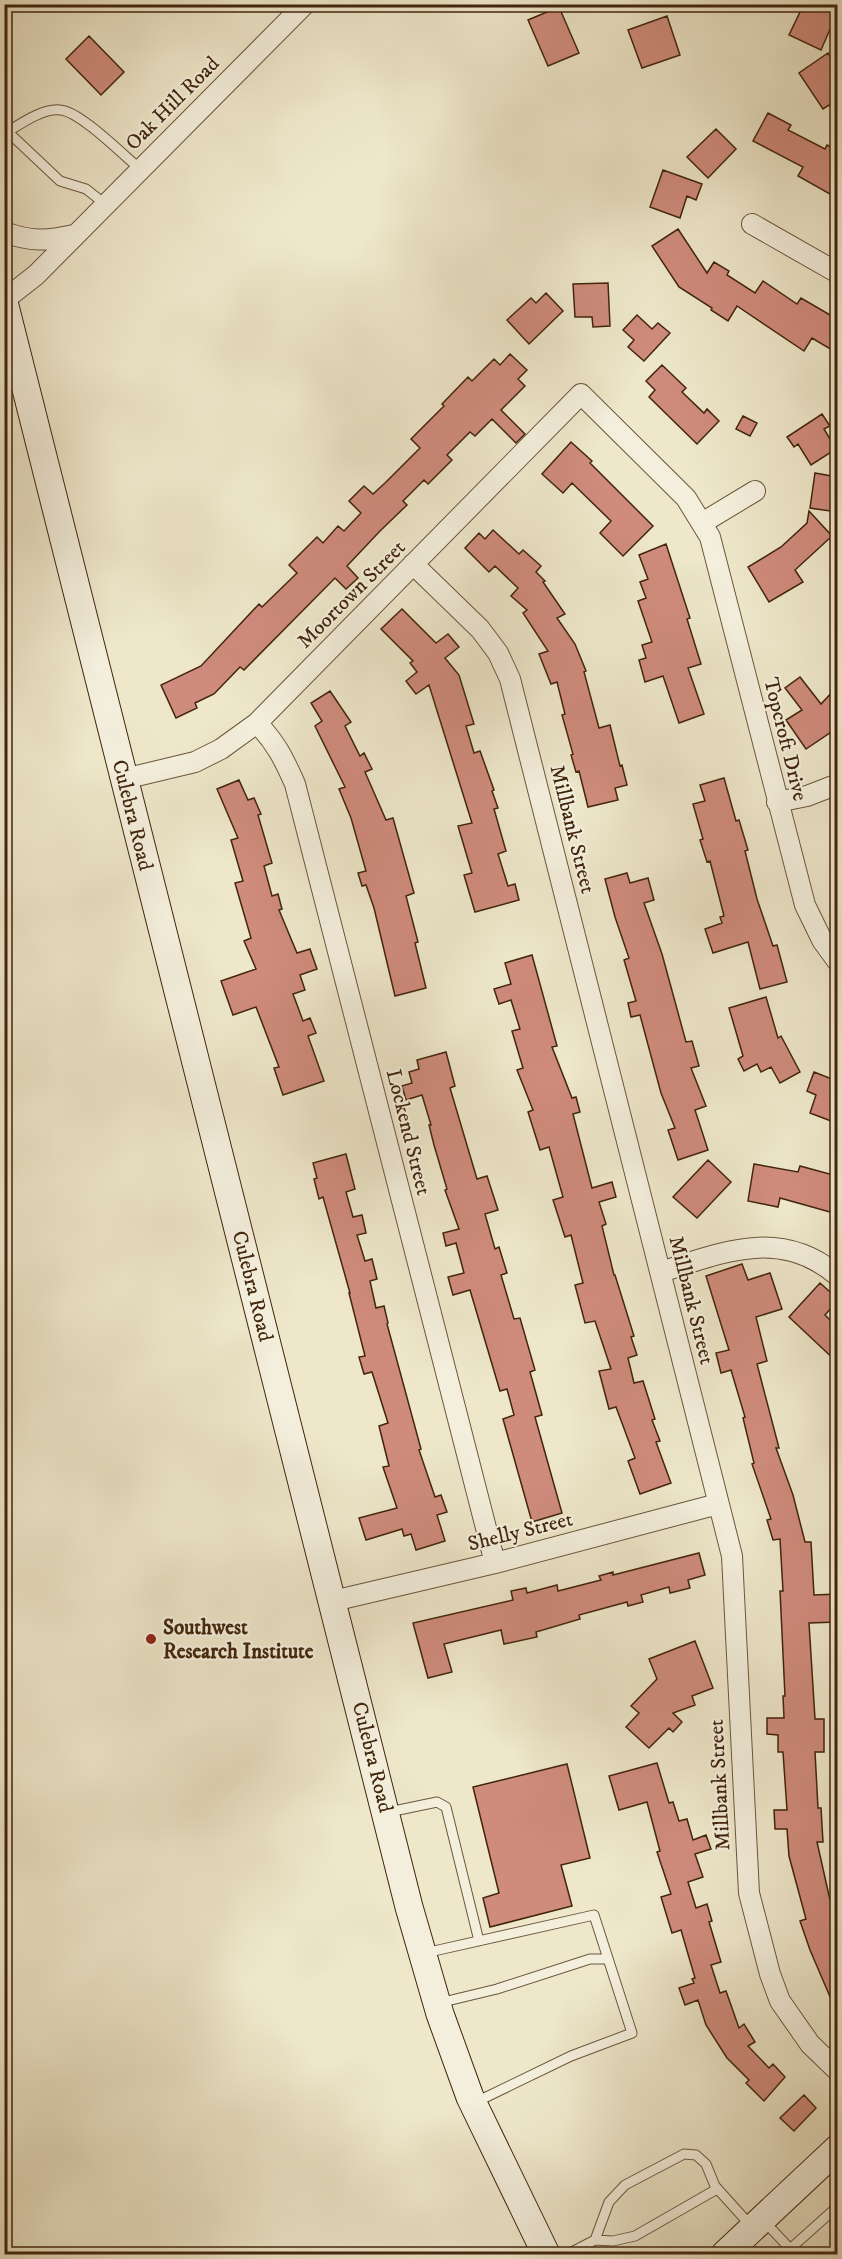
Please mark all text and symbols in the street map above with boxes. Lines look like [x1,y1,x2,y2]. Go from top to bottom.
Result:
street label: Oak Hill Road [120,51,226,156]
street label: Moortown Street [292,535,411,654]
street label: Topcroft Drive [757,675,813,804]
street label: Culebra Road [106,757,158,874]
street label: Millbank Street [544,762,601,896]
street label: Lockend Street [380,1067,436,1198]
street label: Culebra Road [226,1228,278,1345]
street label: Millbank Street [663,1233,720,1367]
street label: Shelly Street [465,1506,576,1558]
place label: Southwest Research Institute [163,1615,314,1665]
marker: Southwest Research Institute [144,1632,158,1646]
street label: Culebra Road [346,1699,398,1816]
street label: Millbank Street [704,1718,736,1851]

